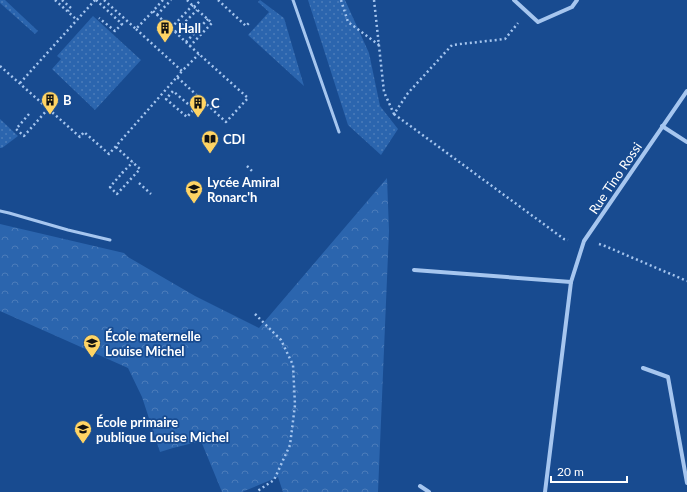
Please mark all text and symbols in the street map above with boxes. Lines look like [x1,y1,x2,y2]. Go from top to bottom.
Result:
building icon: Hall [155,18,175,43]
place label: Hall [178,20,201,36]
building icon: B [40,90,60,115]
place label: B [63,92,72,108]
building icon: C [188,93,208,118]
place label: C [211,95,220,111]
library icon: CDI [200,129,220,154]
place label: CDI [223,131,245,147]
street label: Rue Tino Rossi [585,139,645,217]
place label: Lycée Amiral Ronarc'h [207,174,280,205]
school or university icon: Lycée Amiral Ronarc'h [184,179,204,204]
place label: École maternelle Louise Michel [105,328,201,359]
school or university icon: École maternelle Louise Michel [82,333,102,358]
place label: École primaire publique Louise Michel [96,414,229,445]
school or university icon: École primaire publique Louise Michel [73,419,93,444]
scale bar [551,458,627,484]
text: 20 m [557,464,584,479]

